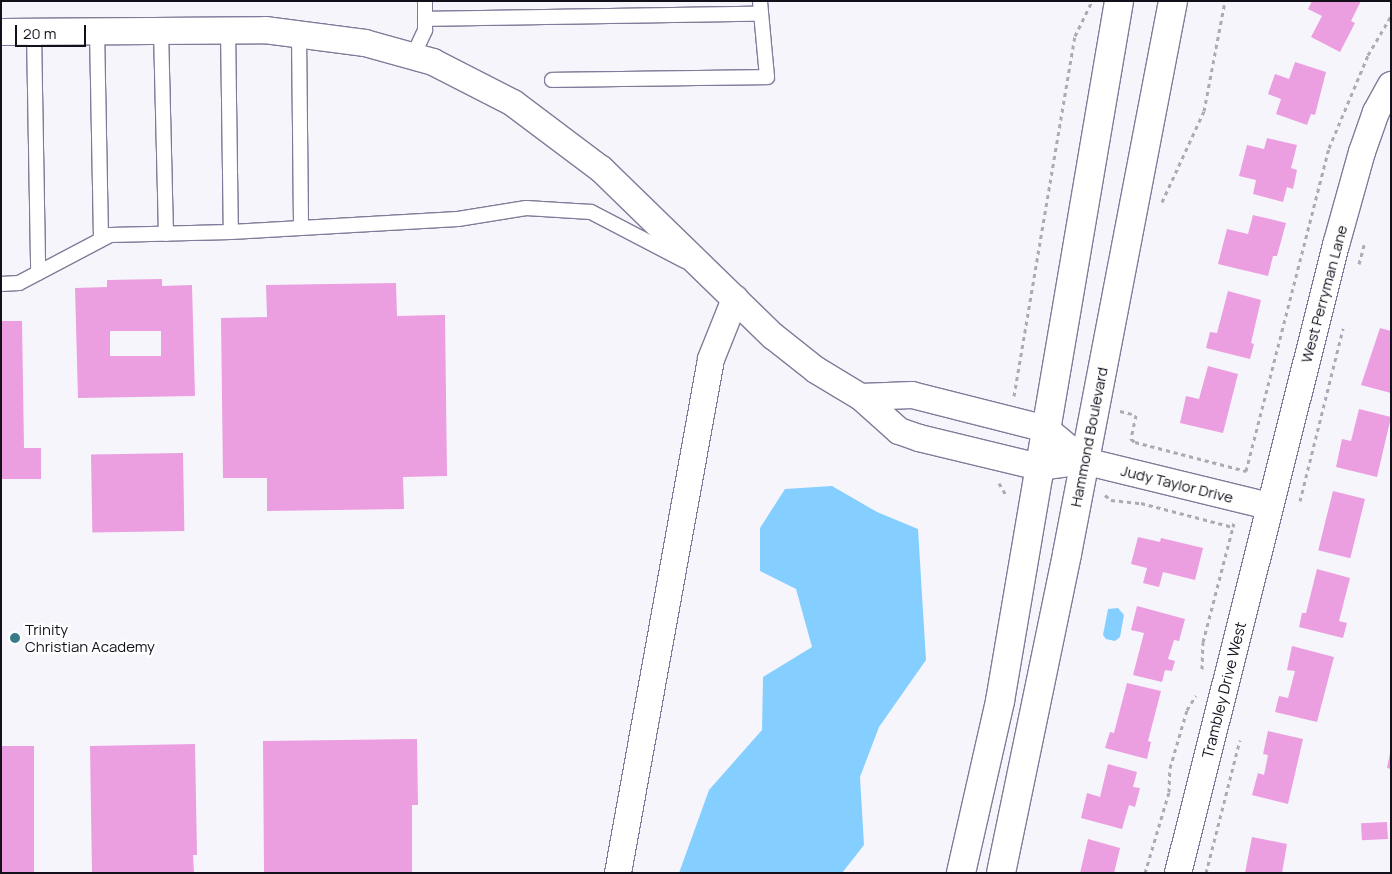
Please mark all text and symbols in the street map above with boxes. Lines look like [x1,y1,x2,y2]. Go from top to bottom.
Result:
scale bar [18,15,89,47]
text: 20 m [23,23,56,44]
street label: West Perryman Lane [1297,223,1351,365]
street label: Hammond Boulevard [1067,365,1111,509]
street label: Judy Taylor Drive [1119,461,1235,507]
place label: Trinity Christian Academy [25,620,155,655]
street label: Trambley Drive West [1198,620,1250,760]
marker: Trinity Christian Academy [9,632,21,644]

